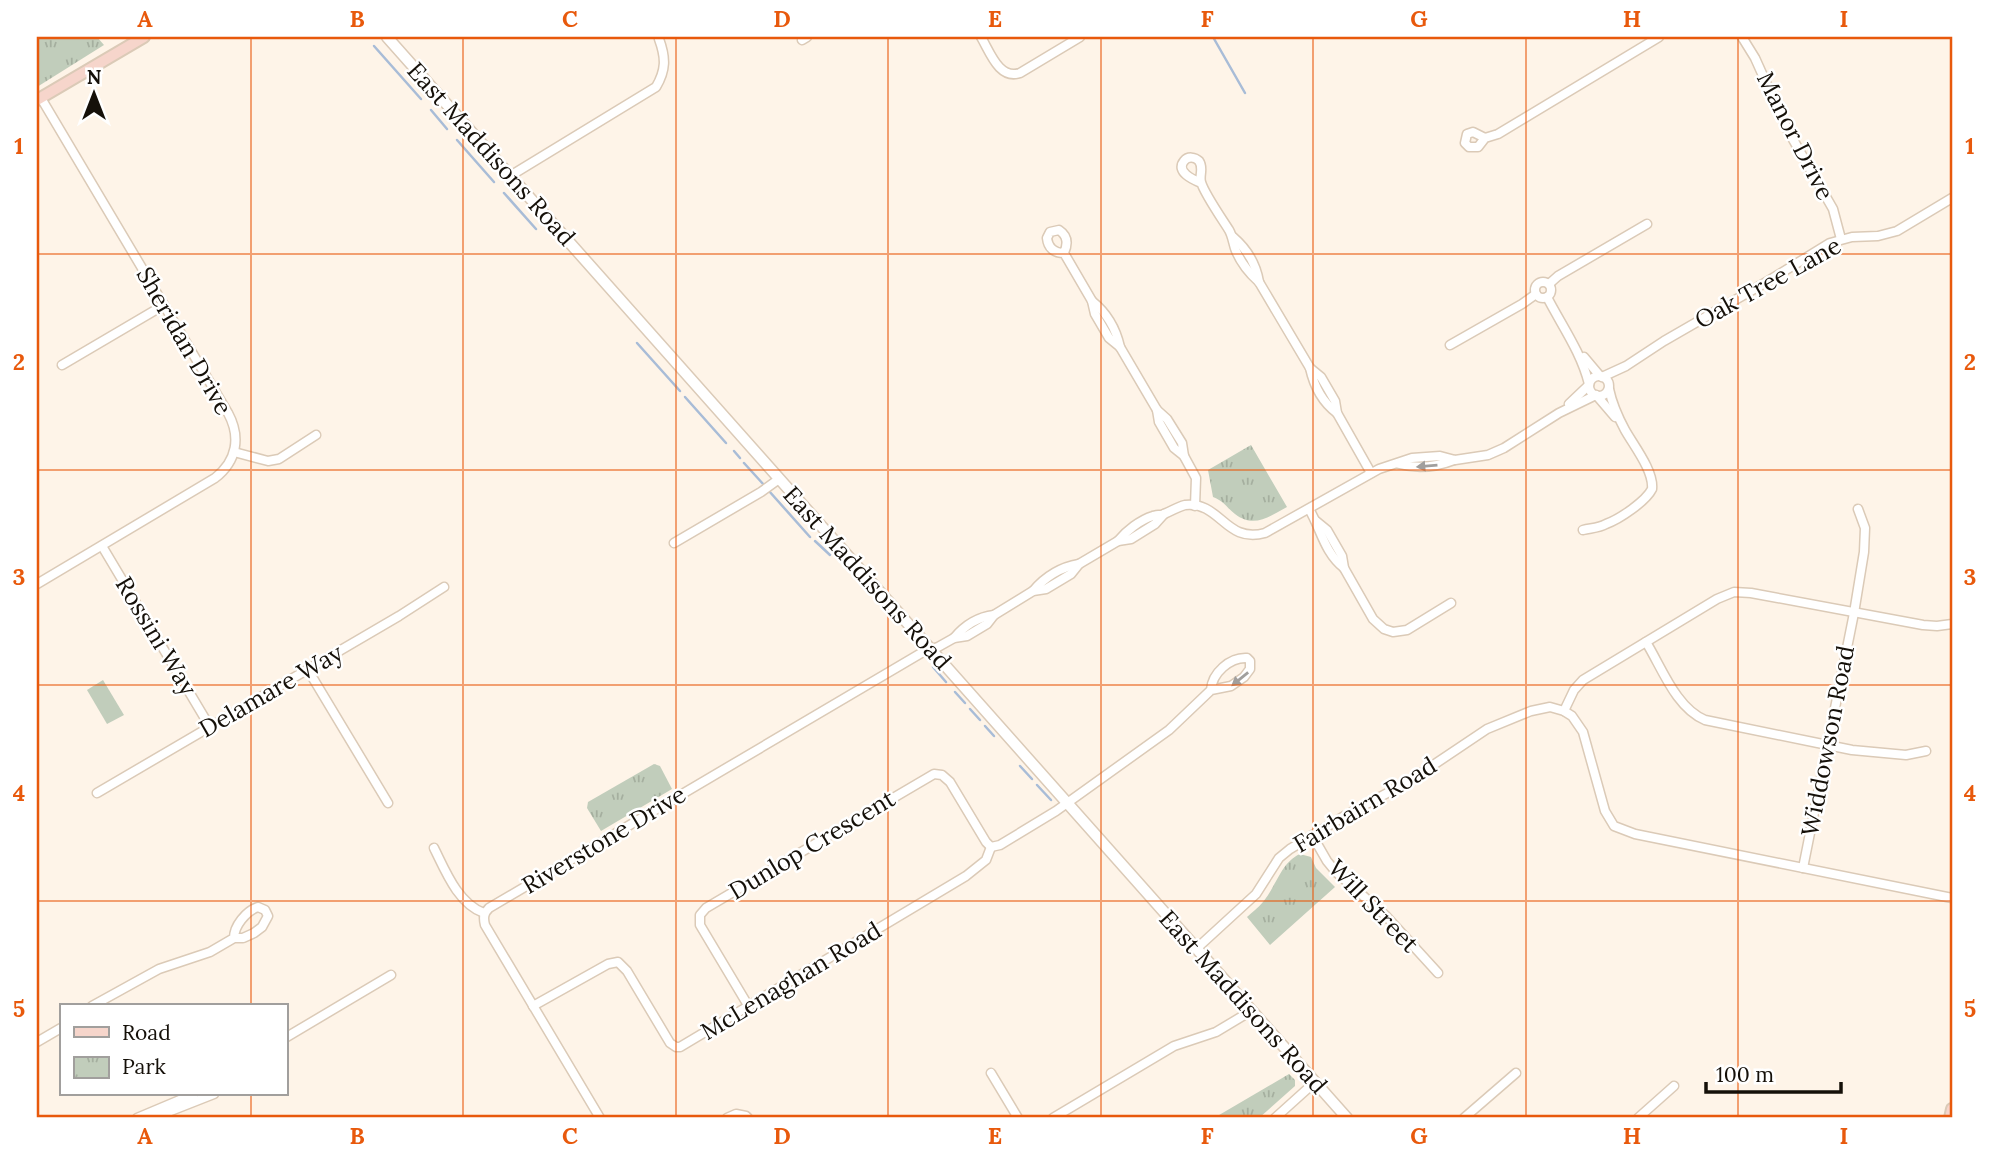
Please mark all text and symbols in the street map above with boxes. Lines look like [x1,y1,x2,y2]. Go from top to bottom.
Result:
text: A [137,4,153,33]
text: B [349,4,365,33]
text: C [562,4,578,33]
text: D [773,4,791,33]
text: E [988,4,1002,33]
text: F [1200,4,1214,33]
text: G [1410,4,1428,33]
text: H [1623,4,1641,33]
text: I [1840,4,1848,33]
street label: East Maddisons Road [401,55,582,252]
north arrow [60,60,130,130]
text: N [87,65,102,89]
street label: Manor Drive [1750,66,1841,205]
text: 1 [14,131,24,160]
text: 1 [1965,131,1975,160]
street label: Oak Tree Lane [1689,230,1846,335]
street label: Sheridan Drive [130,261,239,420]
text: 2 [13,347,25,376]
text: 2 [1964,347,1976,376]
one-way arrow [1416,461,1438,472]
street label: East Maddisons Road [777,479,958,676]
text: 3 [13,562,25,591]
text: 3 [1964,562,1976,591]
street label: Rossini Way [109,571,204,701]
street label: Delamare Way [193,637,348,744]
street label: Widdowson Road [1794,643,1861,839]
one-way arrow [1231,671,1249,686]
street label: Fairbairn Road [1287,750,1442,859]
text: 4 [13,778,25,807]
street label: Riverstone Drive [516,778,691,901]
text: 4 [1964,778,1976,807]
street label: Dunlop Crescent [723,782,901,906]
street label: Will Street [1321,853,1426,959]
street label: East Maddisons Road [1153,903,1334,1100]
street label: McLenaghan Road [695,914,887,1047]
text: 5 [13,994,25,1023]
text: 5 [1964,994,1976,1023]
legend [60,1004,287,1096]
text: Road [122,1019,171,1046]
scale bar [1706,1050,1840,1094]
text: Park [122,1053,166,1080]
text: 100 m [1716,1061,1774,1088]
text: A [137,1121,153,1150]
text: B [349,1121,365,1150]
text: C [562,1121,578,1150]
text: D [773,1121,791,1150]
text: E [988,1121,1002,1150]
text: F [1200,1121,1214,1150]
text: G [1410,1121,1428,1150]
text: H [1623,1121,1641,1150]
text: I [1840,1121,1848,1150]

